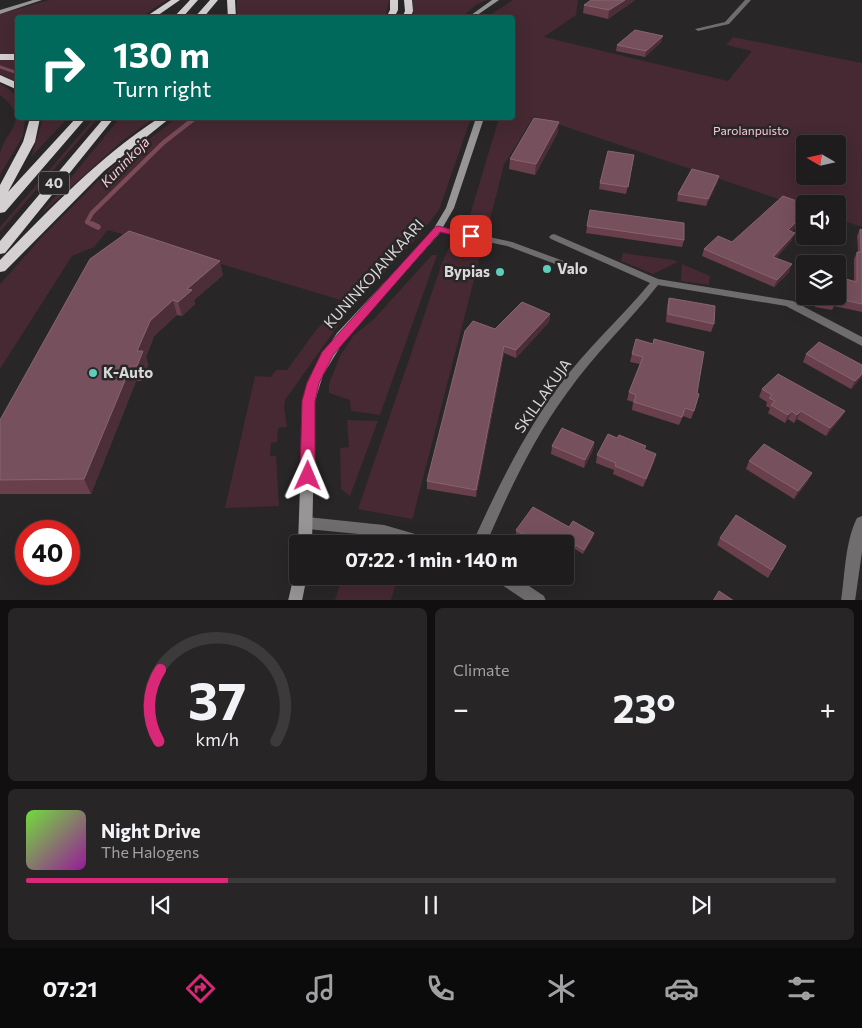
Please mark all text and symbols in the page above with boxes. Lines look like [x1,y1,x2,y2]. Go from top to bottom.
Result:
text: 130 m [113,32,210,75]
icon: right [30,35,95,100]
text: Turn right [113,75,211,102]
park label: Parolanpuisto [713,123,789,137]
water label: Kuninkoja [97,133,153,190]
north arrow [796,135,846,185]
map controls [796,135,846,305]
road number: 40 [39,172,69,194]
button: sound [796,195,846,245]
street label: KUNINKOJANKAARI [319,215,427,332]
pin [450,215,492,257]
icon: arrive [457,222,485,250]
button: layers [796,255,846,305]
place label: Valo [557,259,588,277]
place label: Bypias [444,262,490,280]
marker: Valo [541,263,553,275]
marker: Bypias [494,266,506,278]
street label: SKILLAKUJA [510,355,574,436]
place label: K-Auto [103,363,153,381]
marker: K-Auto [87,367,99,379]
position arrow [281,449,333,501]
speed limit sign: 40 [15,520,80,585]
text: 07:22 · 1 min · 140 m [345,548,518,571]
text: Climate [453,660,509,679]
text: 37 [188,667,247,731]
text: 23° [613,684,676,731]
text: − [453,691,469,725]
text: + [820,691,836,725]
text: km/h [196,728,239,750]
text: Night Drive [101,819,201,842]
text: The Halogens [101,842,199,861]
icon: previous [147,891,175,919]
icon: pause [417,891,445,919]
icon: next [687,891,715,919]
icon: directions [183,971,218,1006]
icon: music [303,971,338,1006]
icon: phone [423,971,458,1006]
icon: climate [544,971,579,1006]
icon: car [664,971,699,1006]
icon: filters [784,971,819,1006]
text: 07:21 [43,975,97,1002]

